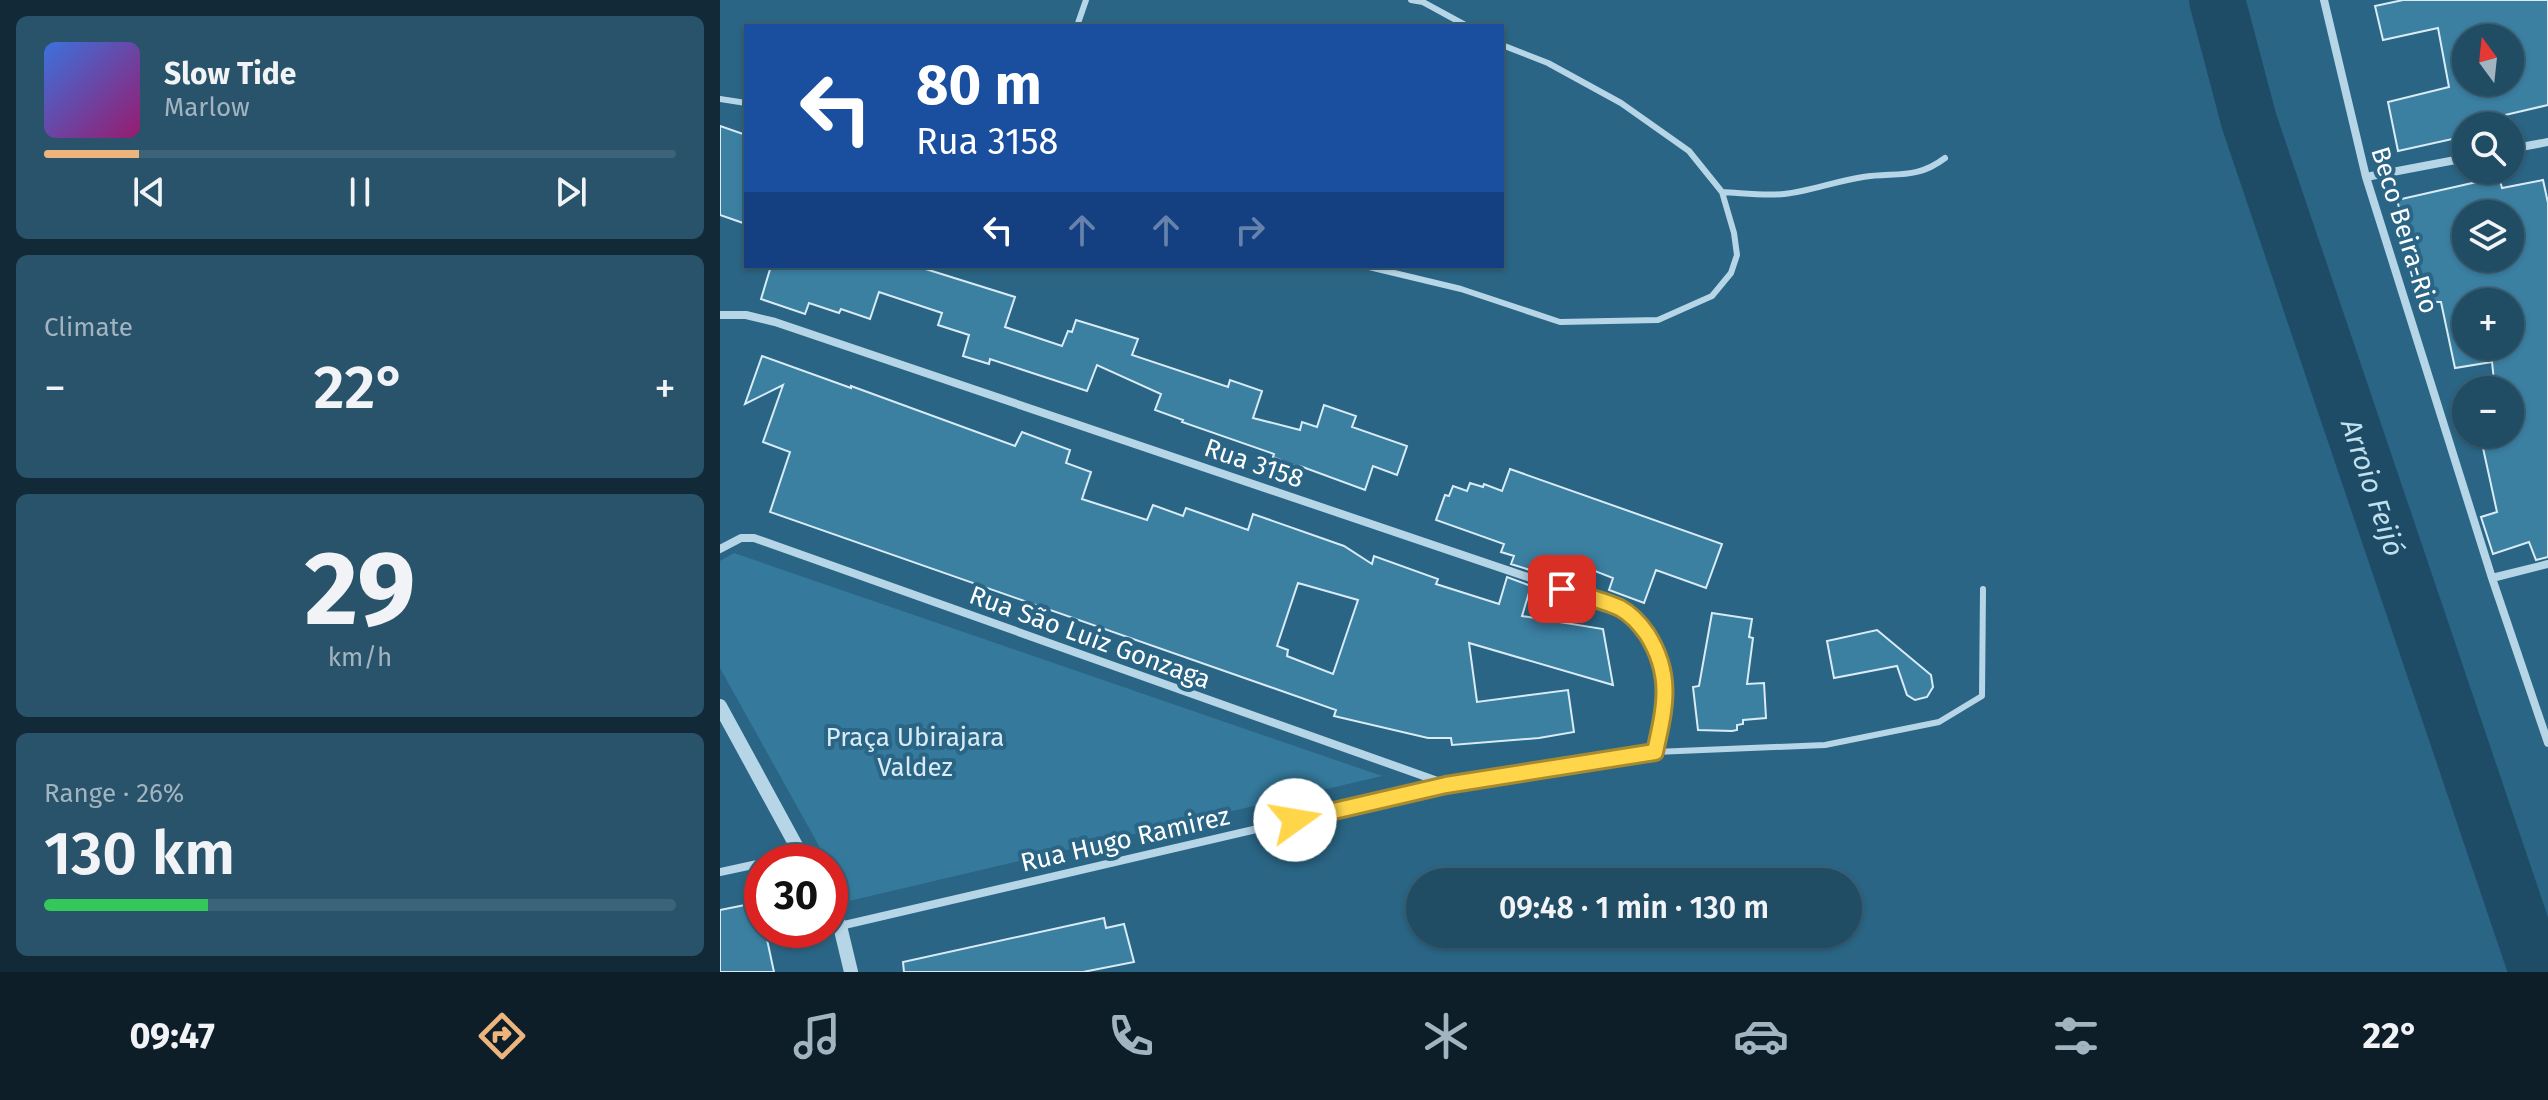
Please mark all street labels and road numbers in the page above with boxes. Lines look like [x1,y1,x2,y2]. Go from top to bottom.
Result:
street label: Beco Beira-Rio [2364,143,2445,317]
street label: Rua 3158 [1200,432,1308,495]
street label: Rua São Luiz Gonzaga [965,579,1215,696]
street label: Rua Hugo Ramirez [1017,800,1233,879]

